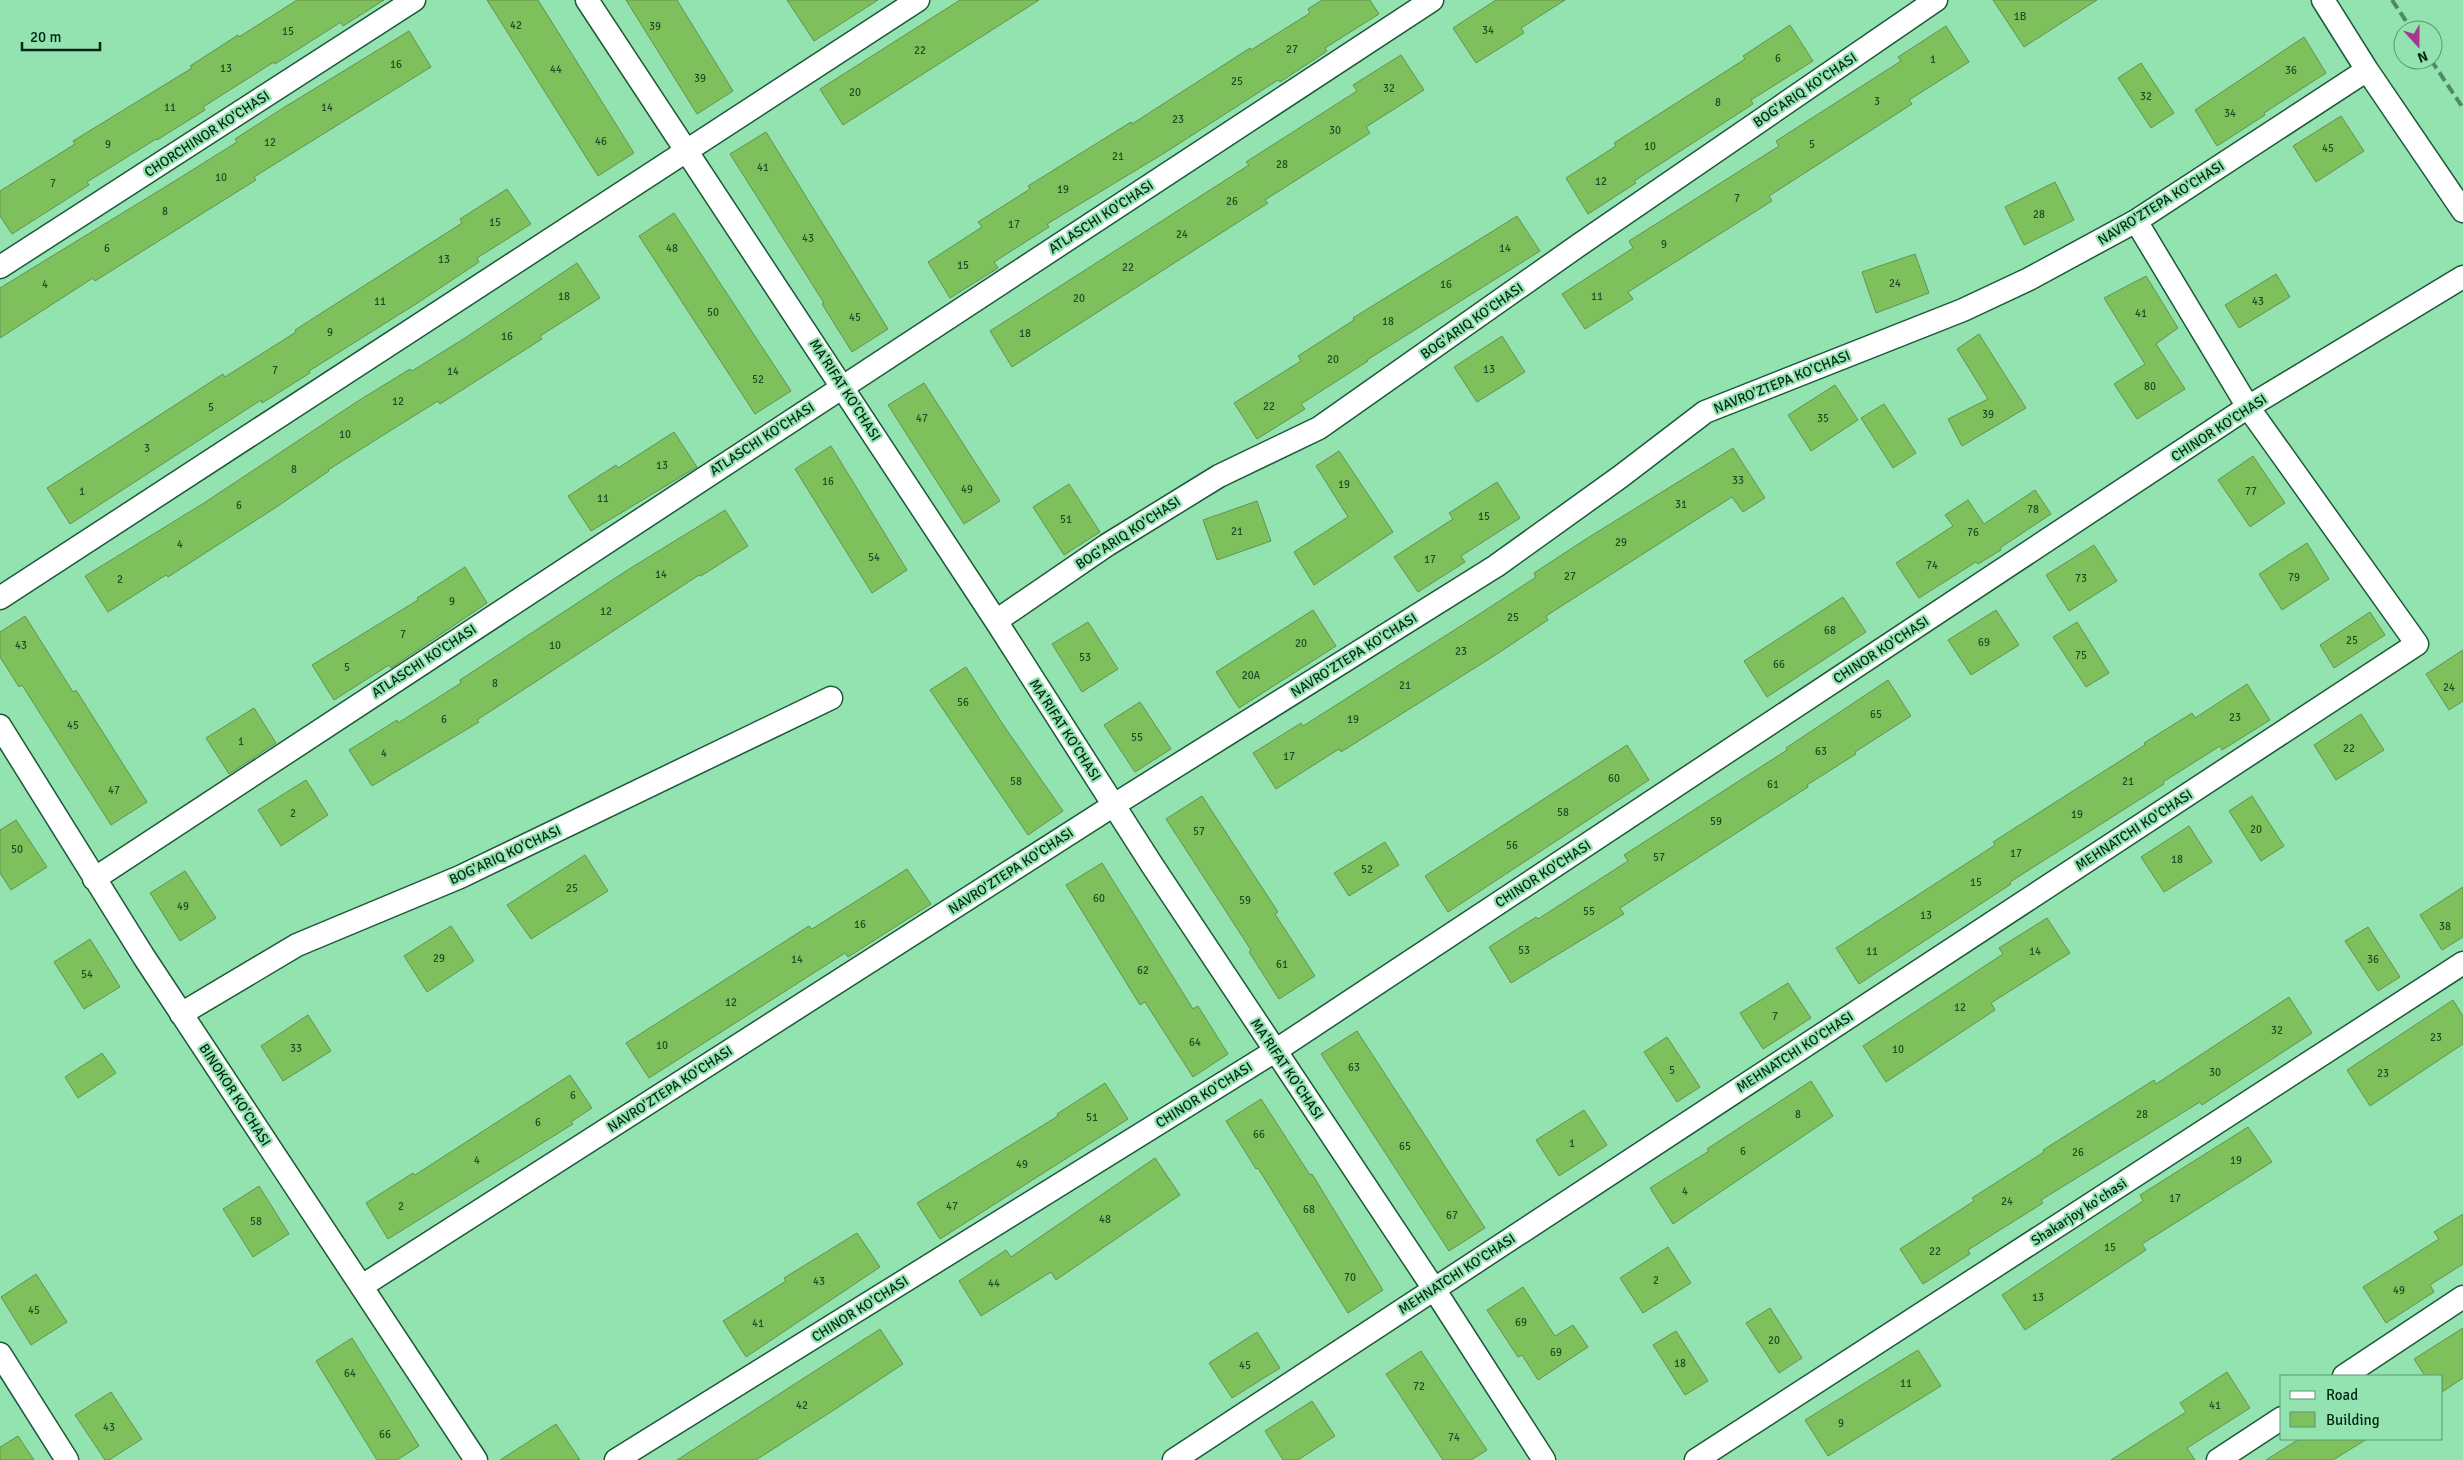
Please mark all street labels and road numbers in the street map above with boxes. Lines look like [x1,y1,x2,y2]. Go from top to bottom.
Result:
street label: BOG'ARIQ KO'CHASI [1750,49,1860,131]
street label: CHORCHINOR KO'CHASI [141,87,273,181]
street label: NAVRO'ZTEPA KO'CHASI [2095,157,2227,249]
street label: ATLASCHI KO'CHASI [1045,177,1157,257]
street label: BOG'ARIQ KO'CHASI [1417,279,1527,363]
street label: MA'RIFAT KO'CHASI [806,336,884,444]
street label: NAVRO'ZTEPA KO'CHASI [1711,347,1853,417]
street label: CHINOR KO'CHASI [2168,391,2270,465]
street label: ATLASCHI KO'CHASI [706,399,818,479]
street label: BOG'ARIQ KO'CHASI [1072,493,1184,573]
street label: NAVRO'ZTEPA KO'CHASI [1288,609,1420,701]
street label: CHINOR KO'CHASI [1830,613,1932,687]
street label: ATLASCHI KO'CHASI [368,621,480,701]
street label: MA'RIFAT KO'CHASI [1026,676,1104,784]
street label: MEHNATCHI KO'CHASI [2072,786,2196,874]
street label: BOG'ARIQ KO'CHASI [446,822,564,888]
street label: NAVRO'ZTEPA KO'CHASI [945,824,1077,918]
street label: CHINOR KO'CHASI [1492,837,1594,911]
street label: MEHNATCHI KO'CHASI [1733,1008,1857,1096]
street label: MA'RIFAT KO'CHASI [1247,1015,1327,1123]
street label: BINOKOR KO'CHASI [196,1041,274,1149]
street label: NAVRO'ZTEPA KO'CHASI [604,1042,736,1136]
street label: CHINOR KO'CHASI [1152,1058,1256,1132]
street label: Shakarjoy ko'chasi [2028,1175,2130,1249]
street label: MEHNATCHI KO'CHASI [1395,1230,1519,1318]
street label: CHINOR KO'CHASI [808,1272,912,1346]

